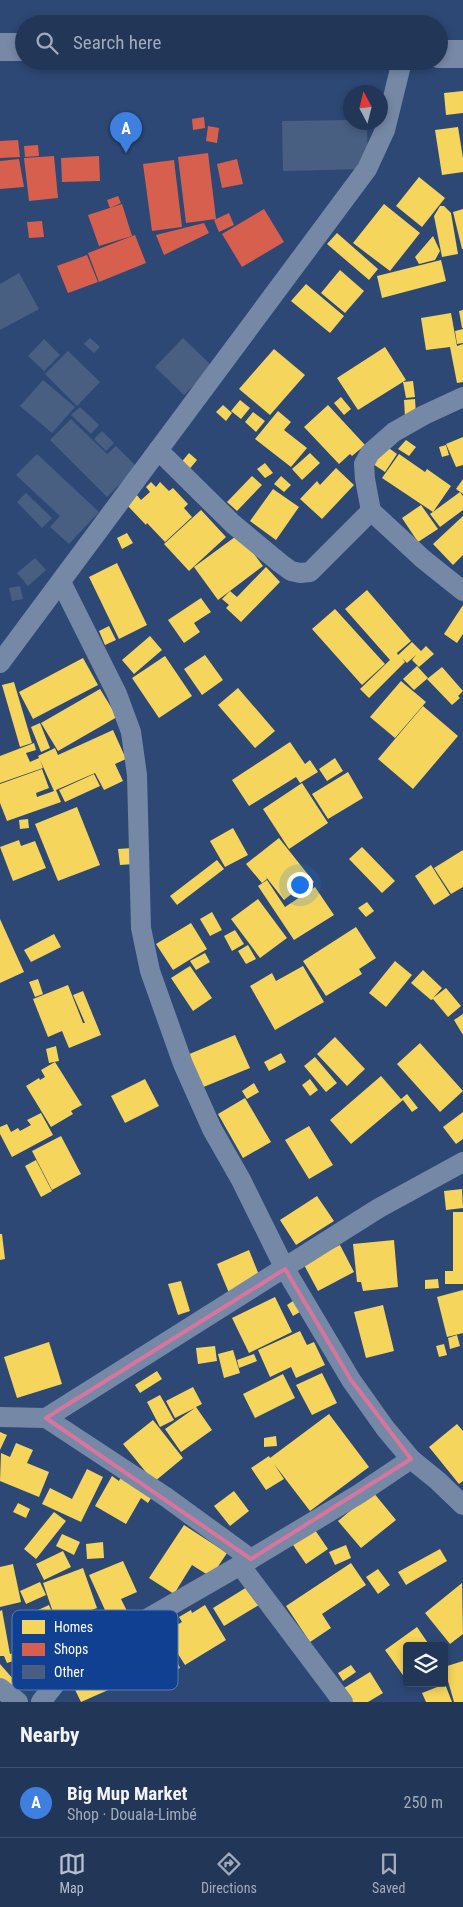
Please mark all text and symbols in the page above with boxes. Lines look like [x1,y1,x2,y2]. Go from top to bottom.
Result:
search box [15,15,448,70]
icon: search [33,29,61,57]
text: Search here [73,31,161,54]
north arrow [343,85,388,130]
pin: A [110,112,142,153]
your location [287,872,313,898]
legend [12,1610,178,1690]
text: Homes [54,1619,93,1635]
text: Shops [54,1641,88,1657]
map controls [403,1642,448,1687]
button: layers [403,1642,448,1687]
text: Other [54,1664,84,1680]
text: Nearby [20,1723,79,1747]
text: Big Mup Market [67,1782,187,1805]
text: A [31,1793,41,1812]
text: 250 m [404,1793,443,1812]
text: Shop · Douala-Limbé [67,1805,197,1824]
tab: Map [58,1850,86,1896]
tab: Directions [201,1850,257,1896]
tab: Saved [372,1850,405,1896]

